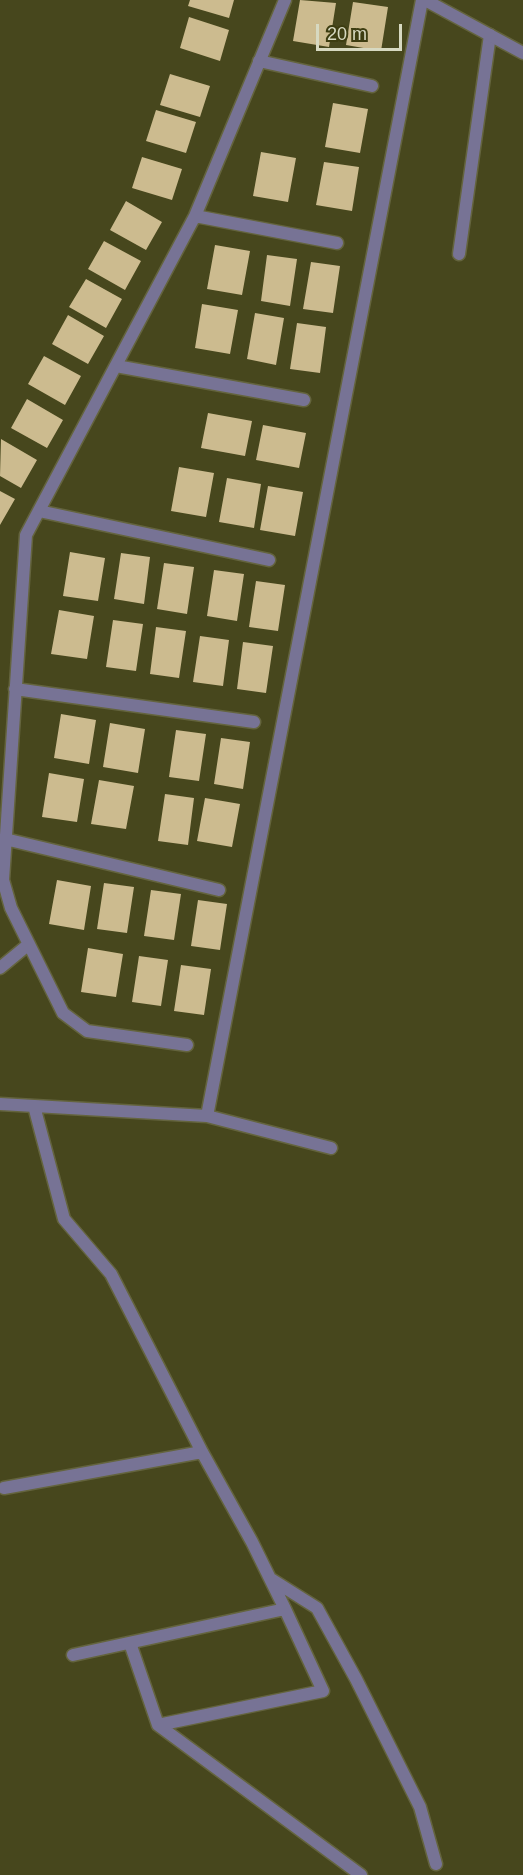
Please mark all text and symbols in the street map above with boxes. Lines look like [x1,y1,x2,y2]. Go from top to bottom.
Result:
scale bar [319,12,404,50]
text: 20 m [327,24,367,44]

